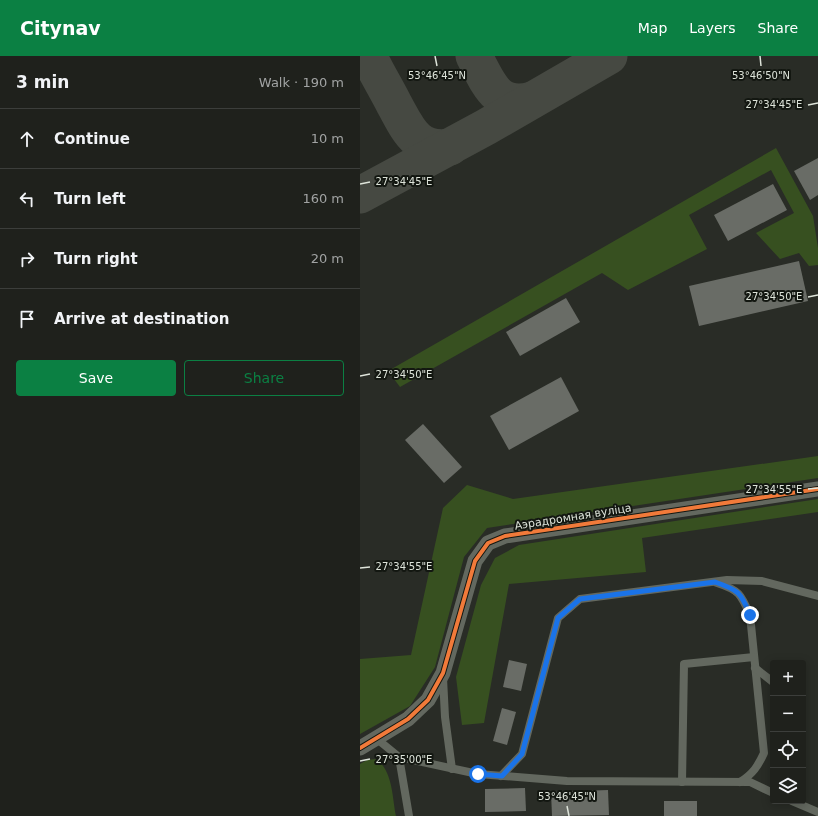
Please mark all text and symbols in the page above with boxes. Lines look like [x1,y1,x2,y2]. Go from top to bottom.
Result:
text: Citynav [20,17,101,39]
text: Map [638,20,667,36]
text: Layers [689,20,736,36]
text: Share [758,20,798,36]
text: 53°46'45"N [408,70,466,81]
text: 53°46'50"N [732,70,790,81]
text: 3 min [16,72,69,92]
text: Walk · 190 m [259,75,344,90]
text: 27°34'45"E [746,99,802,110]
icon: ahead [16,128,38,150]
text: Continue [54,130,130,148]
text: 10 m [311,131,344,146]
text: 27°34'45"E [376,176,432,187]
icon: left [16,188,38,210]
text: Turn left [54,190,126,208]
text: 160 m [302,191,344,206]
icon: right [16,248,38,270]
text: Turn right [54,250,138,268]
text: 20 m [311,251,344,266]
text: 27°34'50"E [746,291,802,302]
icon: arrive [16,308,38,330]
text: Arrive at destination [54,310,229,328]
button: Save [16,360,176,396]
button: Share [184,360,344,396]
text: 27°34'50"E [376,369,432,380]
text: 27°34'55"E [746,484,802,495]
street label: Аэрадромная вуліца [514,501,632,533]
text: 27°34'55"E [376,561,432,572]
route end [741,606,759,624]
map controls [770,660,806,804]
button: + [770,660,806,696]
button: − [770,696,806,732]
button: locate [770,732,806,768]
text: 27°35'00"E [376,754,432,765]
route start [469,765,487,783]
button: layers [770,768,806,804]
text: 53°46'45"N [538,791,596,802]

